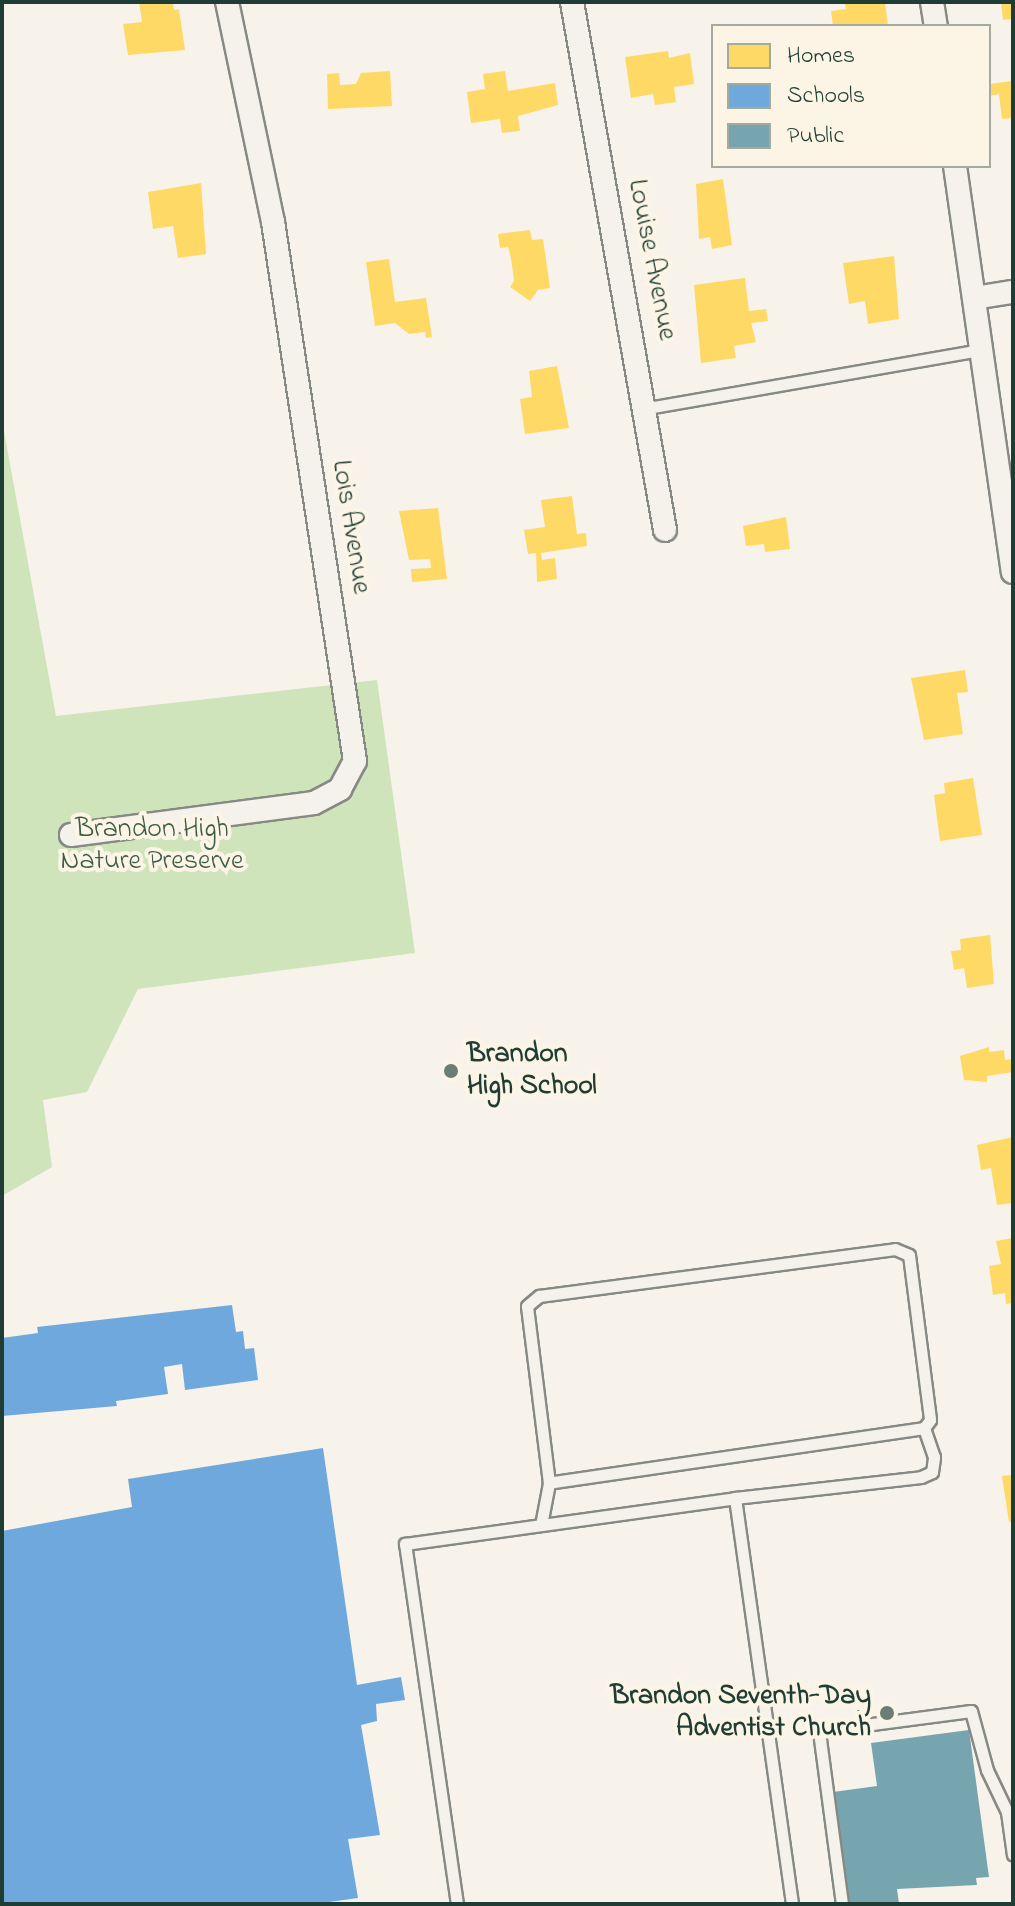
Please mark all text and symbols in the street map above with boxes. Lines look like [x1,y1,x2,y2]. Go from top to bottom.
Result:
legend [711,24,991,168]
text: Homes [787,39,855,74]
text: Schools [787,79,865,114]
text: Public [787,119,844,154]
street label: Louise Avenue [619,177,683,343]
street label: Lois Avenue [323,458,377,596]
park label: Brandon High Nature Preserve [60,813,244,879]
place label: Brandon High School [467,1038,597,1104]
marker: Brandon High School [442,1062,460,1080]
place label: Brandon Seventh-Day Adventist Church [610,1680,871,1746]
marker: Brandon Seventh-Day Adventist Church [878,1704,896,1722]

